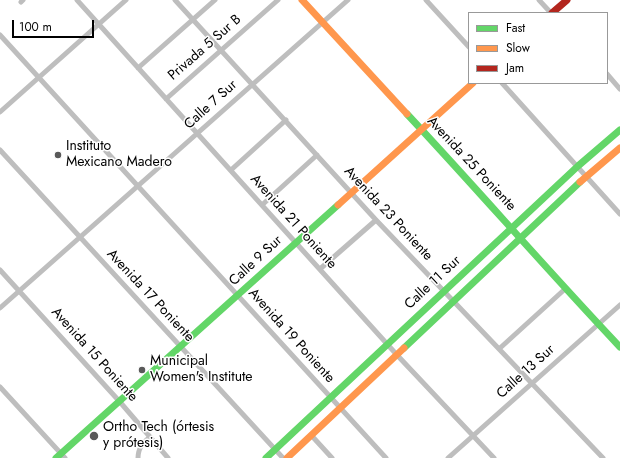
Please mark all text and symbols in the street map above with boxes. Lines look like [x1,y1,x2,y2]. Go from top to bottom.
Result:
scale bar [14,12,96,38]
street label: Privada 5 Sur B [165,12,245,84]
legend [468,12,608,84]
text: 100 m [19,18,52,36]
text: Fast [506,19,525,37]
text: Slow [506,39,530,57]
text: Jam [506,59,524,77]
street label: Calle 7 Sur [181,77,241,133]
street label: Avenida 25 Poniente [423,113,519,215]
place label: Instituto Mexicano Madero [66,139,172,172]
marker: Instituto Mexicano Madero [53,150,63,160]
street label: Avenida 23 Poniente [340,164,436,264]
street label: Avenida 21 Poniente [246,171,340,273]
street label: Calle 9 Sur [226,232,286,290]
street label: Avenida 17 Poniente [103,246,197,346]
street label: Calle 11 Sur [401,253,465,313]
street label: Avenida 19 Poniente [244,285,338,387]
street label: Avenida 15 Poniente [47,304,141,406]
street label: Calle 13 Sur [494,342,558,402]
place label: Municipal Women's Institute [150,354,253,386]
marker: Municipal Women's Institute [137,365,147,375]
place label: Ortho Tech (órtesis y prótesis) [103,420,214,452]
marker: Ortho Tech (órtesis y prótesis) [88,430,100,442]

